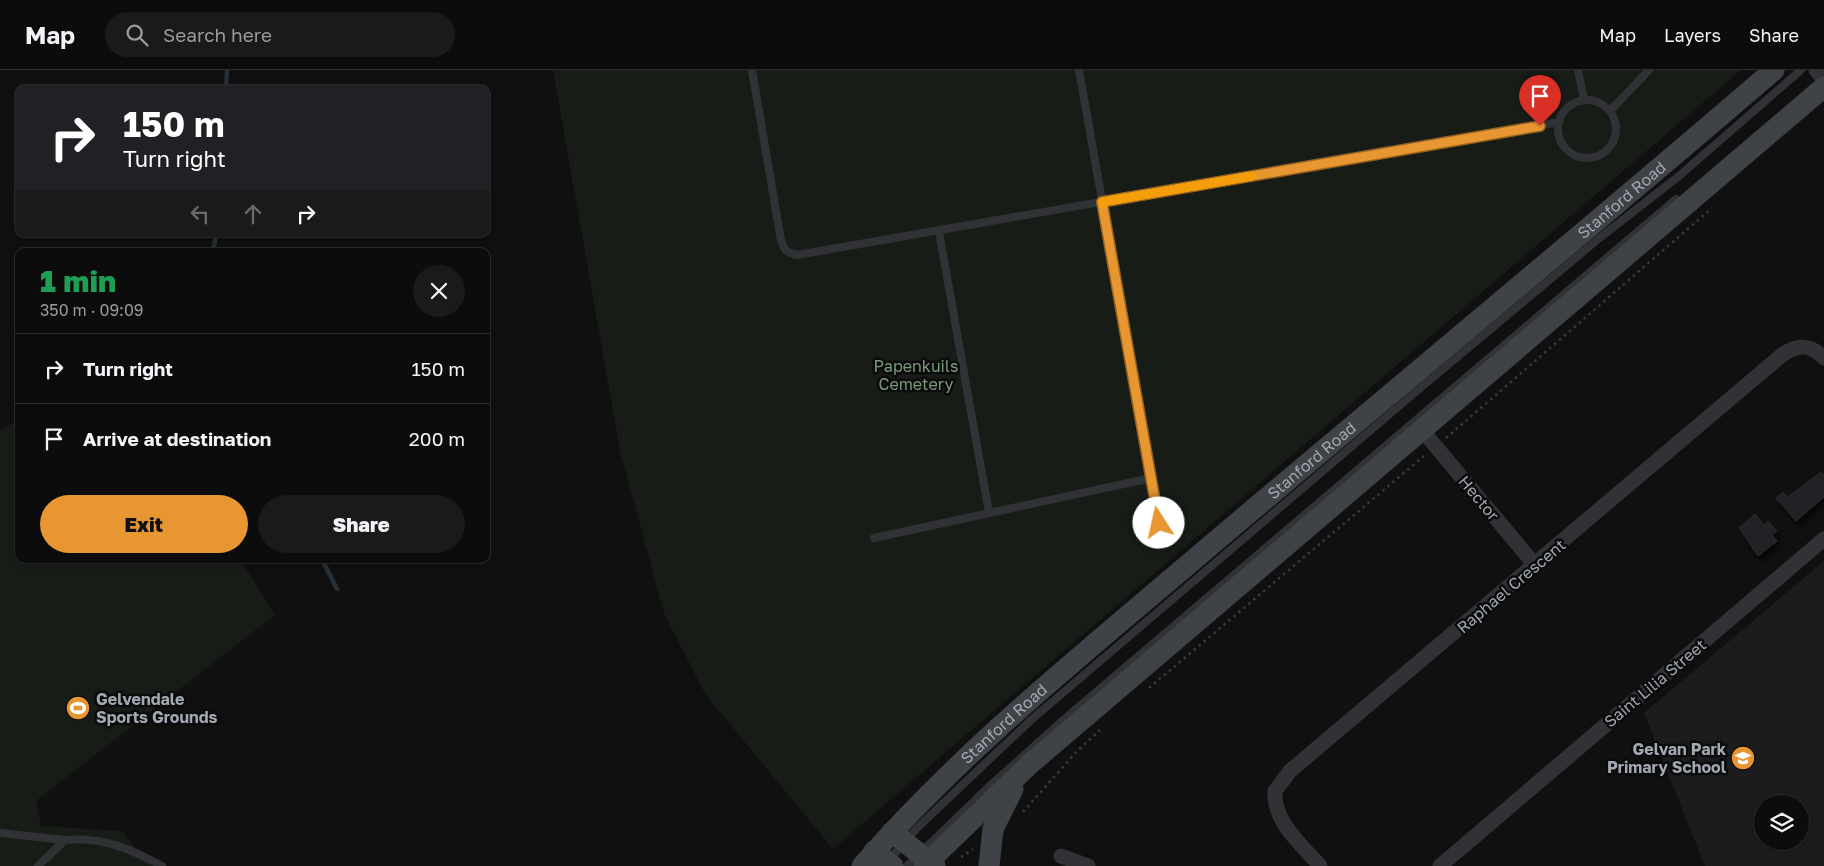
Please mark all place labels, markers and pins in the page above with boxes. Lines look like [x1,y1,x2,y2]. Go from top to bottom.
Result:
pin [1519,75,1561,126]
place label: Gelvendale Sports Grounds [96,689,217,727]
sports icon: Gelvendale Sports Grounds [65,695,91,721]
place label: Gelvan Park Primary School [1607,739,1727,777]
school or university icon: Gelvan Park Primary School [1730,745,1756,771]

